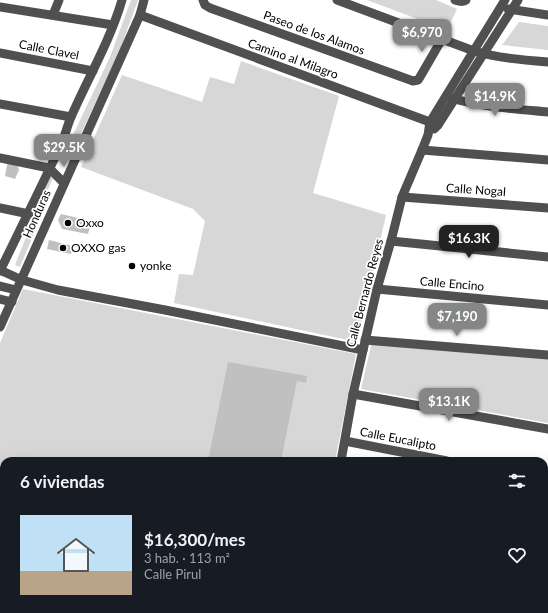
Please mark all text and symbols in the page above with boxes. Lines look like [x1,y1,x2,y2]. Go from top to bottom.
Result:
street label: Paseo de los Alamos [261,7,367,58]
pin: $6,970 [389,19,455,53]
text: $6,970 [402,24,442,40]
street label: Camino al Milagro [246,35,341,82]
street label: Calle Clavel [18,36,80,63]
pin: $14.9K [462,83,528,117]
text: $14.9K [474,88,516,104]
pin: $29.5K [31,134,97,168]
text: $29.5K [43,139,85,155]
street label: Calle Nogal [446,180,506,199]
street label: Honduras [19,187,54,240]
place label: Oxxo [76,215,104,230]
marker: Oxxo [63,218,73,228]
pin: $16.3K [436,225,502,259]
text: $16.3K [448,230,490,246]
street label: Calle Bernardo Reyes [343,237,386,349]
place label: OXXO gas [71,240,126,255]
marker: OXXO gas [58,243,68,253]
place label: yonke [140,258,172,273]
marker: yonke [127,261,137,271]
street label: Calle Encino [419,273,485,294]
pin: $7,190 [424,303,490,337]
text: $7,190 [437,308,477,324]
pin: $13.1K [416,388,482,422]
text: $13.1K [428,393,470,409]
street label: Calle Eucalipto [359,424,438,453]
icon: filters [506,470,528,492]
text: 6 viviendas [20,471,105,492]
text: $16,300/mes [144,529,245,550]
icon: home [52,531,100,579]
icon: heart [506,544,528,566]
text: 3 hab. · 113 m² [144,550,230,566]
text: Calle Pirul [144,566,201,582]

